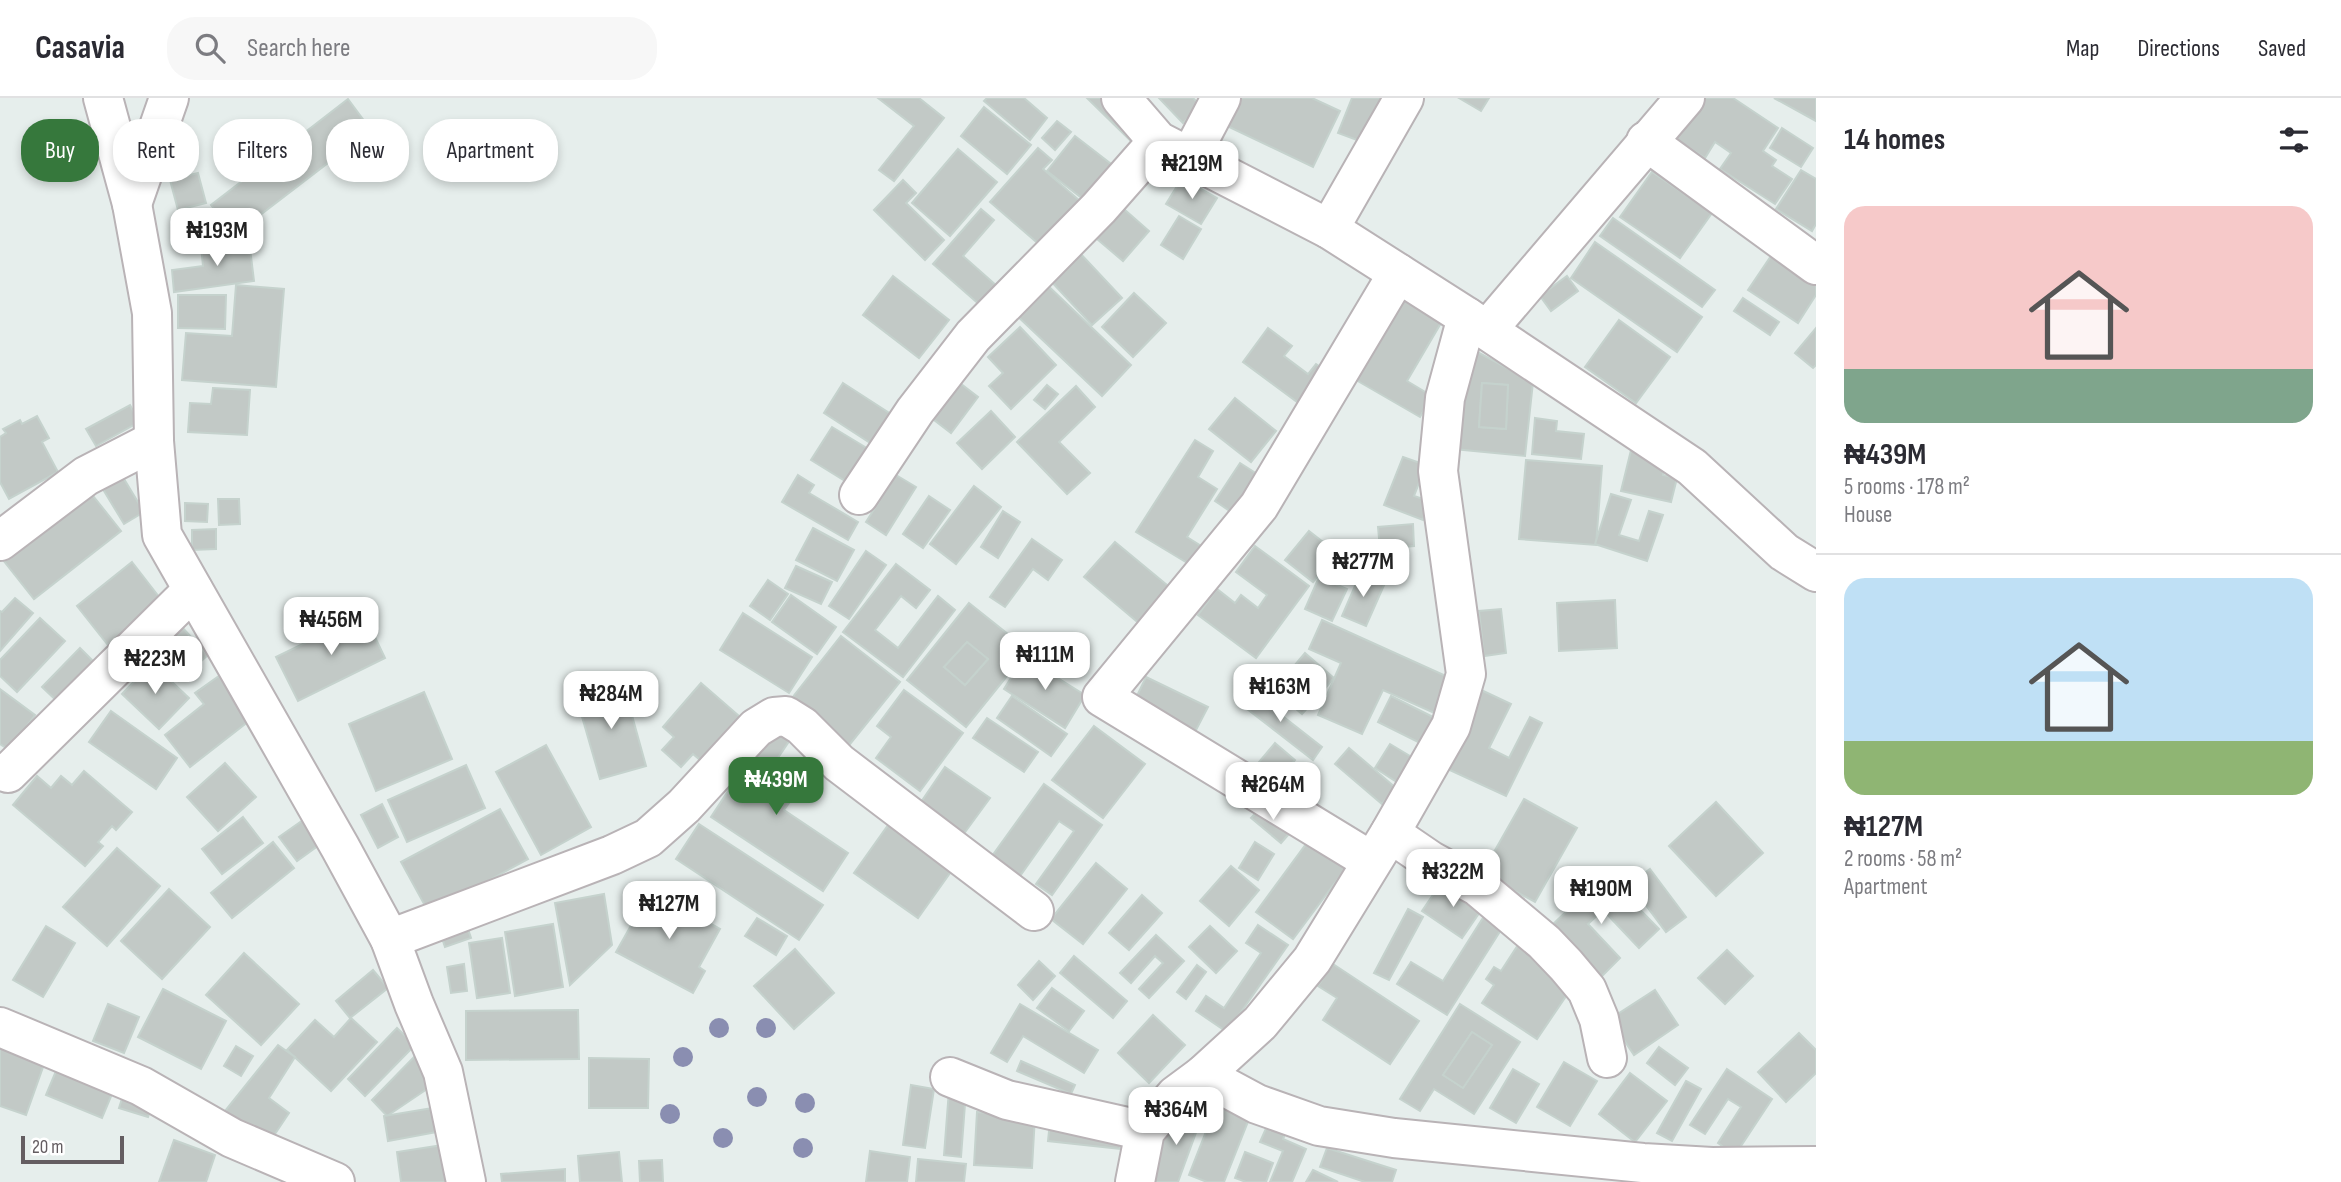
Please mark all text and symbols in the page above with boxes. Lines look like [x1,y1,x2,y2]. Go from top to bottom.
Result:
search box [167,17,657,80]
text: Casavia [35,28,125,68]
icon: search [191,29,229,67]
text: Search here [247,33,350,64]
text: Map [2066,34,2099,63]
text: Directions [2137,34,2220,63]
text: Saved [2258,34,2306,63]
chip: Buy [21,119,99,182]
chip: Rent [113,119,199,182]
chip: Filters [213,119,312,182]
chip: New [326,119,409,182]
chip: Apartment [423,119,558,182]
icon: filters [2275,121,2313,159]
text: 14 homes [1844,122,1945,158]
pin: ₦219M [1143,141,1241,201]
text: ₦219M [1161,150,1223,178]
pin: ₦193M [168,208,266,268]
text: ₦193M [186,217,248,245]
icon: home [2016,252,2142,378]
text: ₦439M [1844,437,1926,473]
text: 5 rooms · 178 m² [1844,473,1970,501]
text: House [1844,501,1892,529]
pin: ₦277M [1314,540,1412,599]
text: ₦277M [1332,548,1394,576]
pin: ₦456M [282,598,380,657]
text: ₦456M [300,606,362,634]
icon: home [2016,624,2142,750]
pin: ₦111M [996,632,1094,692]
pin: ₦223M [106,636,204,696]
text: ₦111M [1016,641,1074,669]
text: ₦223M [124,645,186,673]
pin: ₦163M [1231,664,1329,724]
pin: ₦284M [562,672,660,731]
text: ₦163M [1249,673,1311,701]
text: ₦284M [579,680,643,708]
pin: ₦439M [727,758,825,817]
pin: ₦264M [1224,762,1322,822]
text: ₦439M [744,766,808,794]
text: ₦264M [1242,771,1304,799]
text: ₦127M [1844,809,1923,845]
text: 2 rooms · 58 m² [1844,845,1962,873]
pin: ₦322M [1404,850,1502,909]
text: ₦322M [1422,858,1484,886]
pin: ₦190M [1552,866,1650,926]
text: Apartment [1844,873,1928,901]
text: ₦190M [1570,875,1632,903]
pin: ₦127M [620,882,718,941]
text: ₦127M [639,890,699,918]
pin: ₦364M [1127,1088,1225,1147]
text: ₦364M [1144,1096,1208,1124]
scale bar [21,1133,124,1165]
text: 20 m [32,1136,64,1159]

